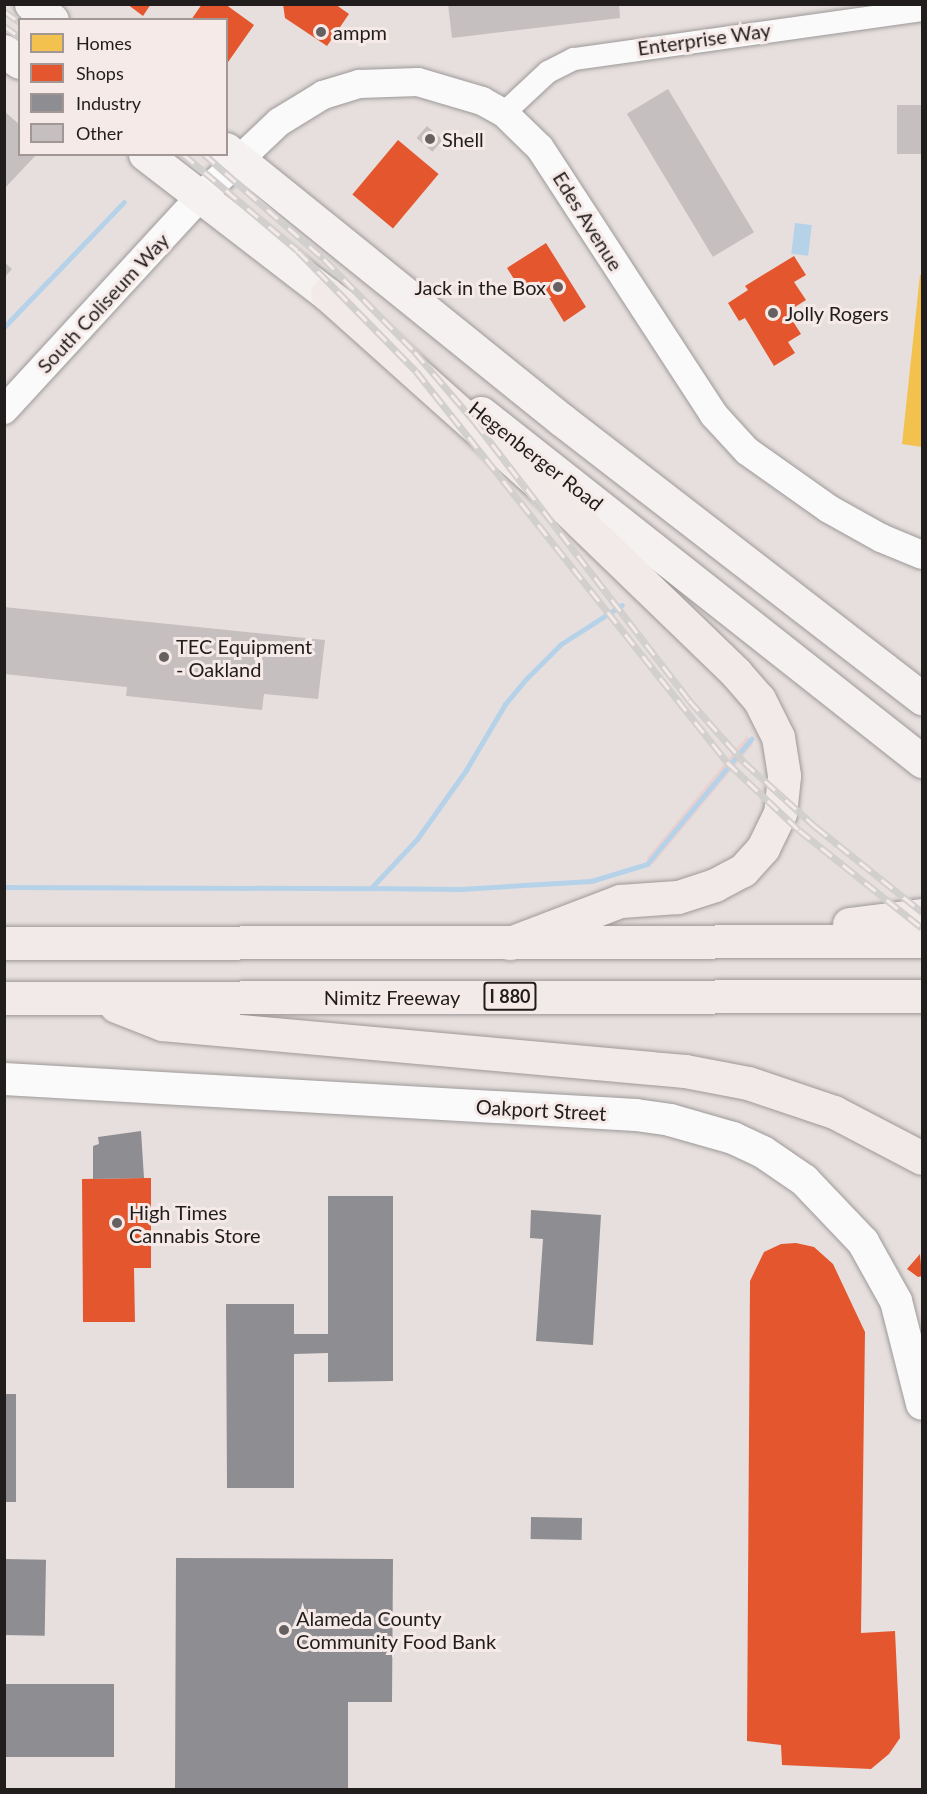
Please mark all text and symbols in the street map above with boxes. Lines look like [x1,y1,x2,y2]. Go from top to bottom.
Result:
legend [18,18,228,156]
street label: Enterprise Way [636,18,772,60]
place label: ampm [333,20,387,44]
marker: ampm [314,25,328,39]
text: Homes [76,32,132,54]
text: Shops [76,62,124,84]
text: Industry [76,92,141,114]
text: Other [76,122,123,144]
place label: Shell [442,127,484,151]
marker: Shell [423,132,437,146]
street label: Edes Avenue [548,167,628,275]
street label: South Coliseum Way [32,228,174,378]
place label: Jack in the Box [414,275,546,299]
marker: Jack in the Box [551,280,565,294]
place label: Jolly Rogers [785,301,889,325]
marker: Jolly Rogers [766,306,780,320]
street label: Hegenberger Road [464,396,608,516]
place label: TEC Equipment - Oakland [176,634,312,681]
marker: TEC Equipment - Oakland [157,650,171,664]
road number: I 880 [483,981,537,1011]
street label: Nimitz Freeway [324,985,460,1009]
street label: Oakport Street [475,1095,607,1125]
place label: High Times Cannabis Store [129,1200,261,1247]
marker: High Times Cannabis Store [110,1216,124,1230]
place label: Alameda County Community Food Bank [296,1606,497,1653]
marker: Alameda County Community Food Bank [277,1623,291,1637]

